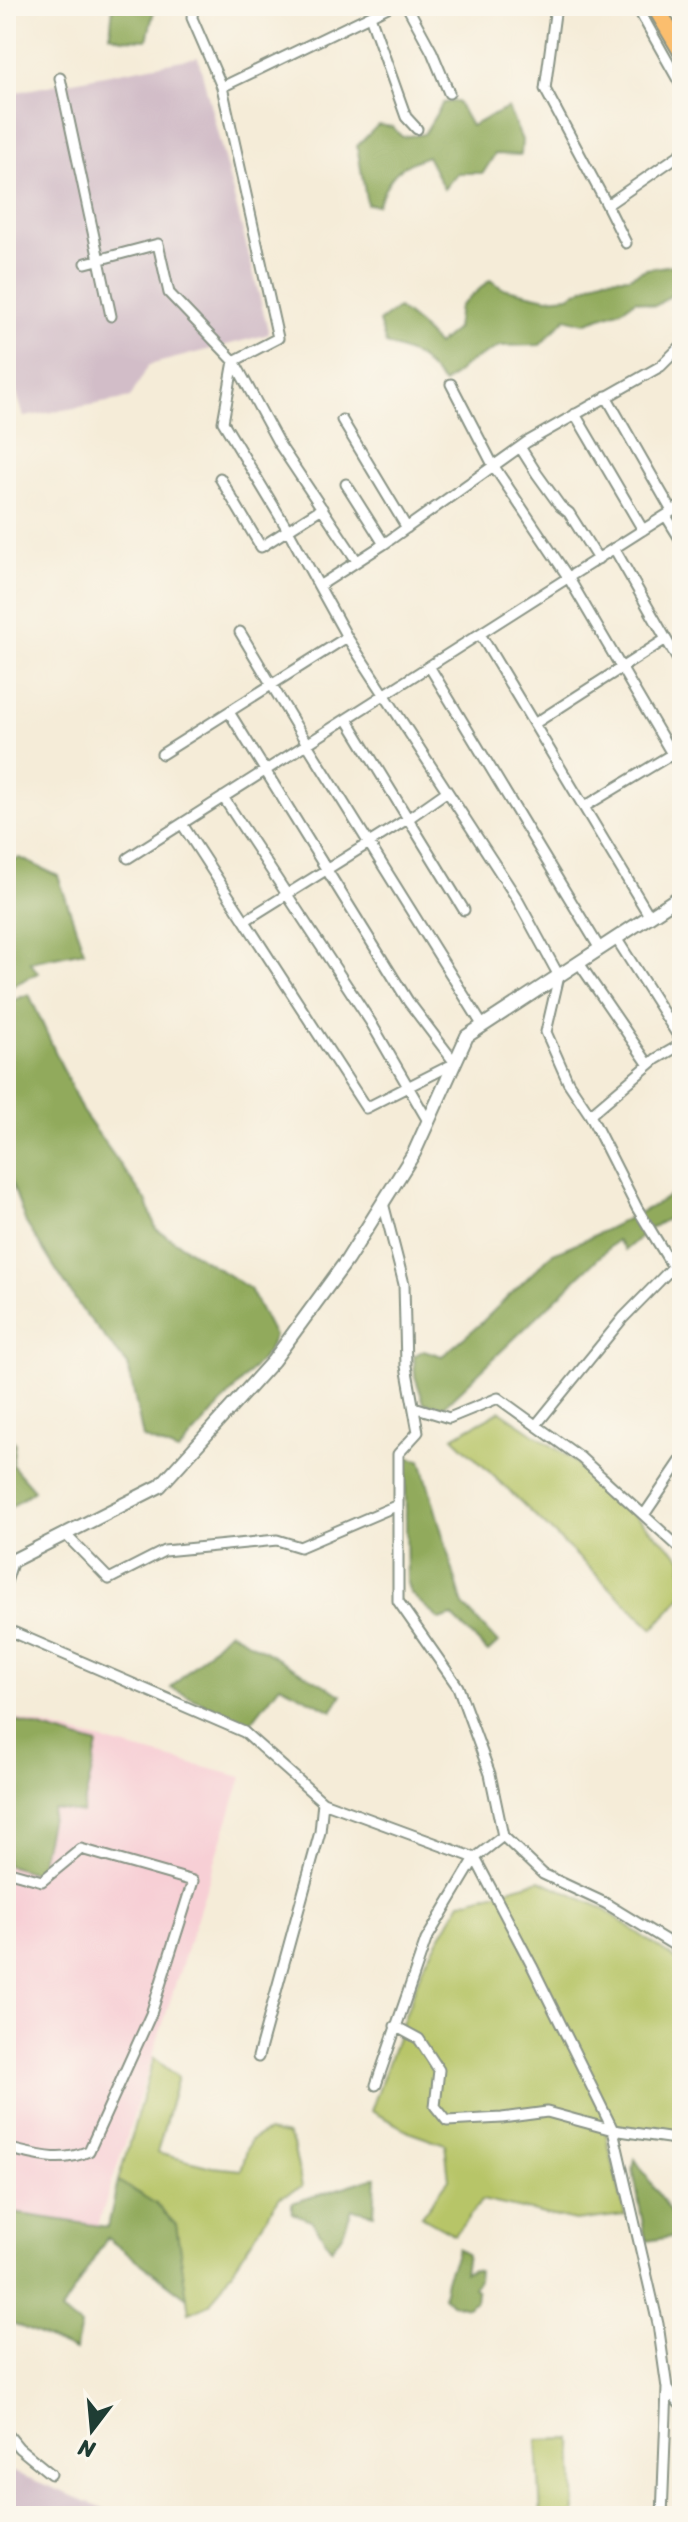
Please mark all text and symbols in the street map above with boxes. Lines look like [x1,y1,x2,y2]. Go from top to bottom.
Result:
north arrow [52,2390,132,2470]
text: N [73,2428,100,2470]

